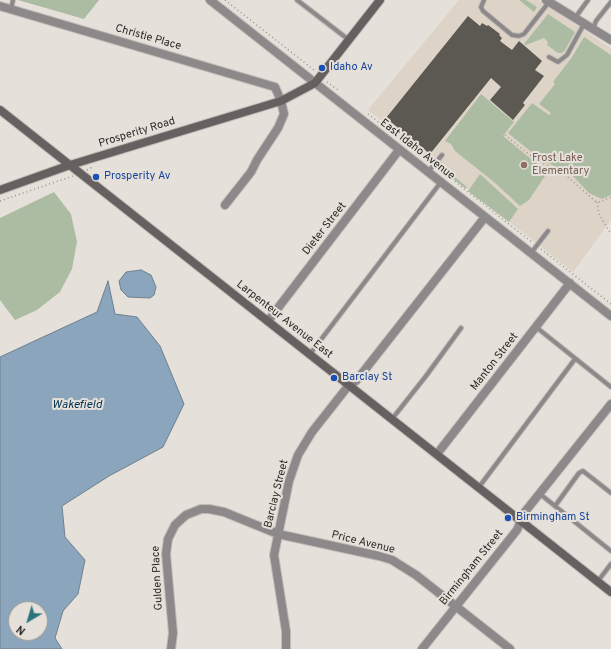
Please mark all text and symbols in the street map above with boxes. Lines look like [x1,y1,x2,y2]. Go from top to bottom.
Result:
street label: Christie Place [113,22,183,54]
place label: Idaho Av [330,61,373,75]
marker: Idaho Av [317,63,327,73]
street label: Prosperity Road [97,115,177,151]
street label: East Idaho Avenue [377,117,457,183]
place label: Frost Lake Elementary [532,152,589,178]
marker: Frost Lake Elementary [519,160,529,170]
place label: Prosperity Av [104,170,170,184]
marker: Prosperity Av [91,172,101,182]
street label: Dieter Street [300,200,350,258]
street label: Larpenteur Avenue East [233,278,335,362]
street label: Manton Street [468,330,522,394]
place label: Barclay St [342,371,392,385]
marker: Barclay St [329,373,339,383]
water label: Wakefield [52,399,102,413]
street label: Barclay Street [262,458,292,530]
place label: Birmingham St [516,511,590,525]
marker: Birmingham St [503,513,513,523]
street label: Birmingham Street [438,528,506,608]
street label: Price Avenue [330,529,396,557]
street label: Gulden Place [150,545,166,611]
north arrow [8,601,48,641]
text: N [14,622,29,638]

